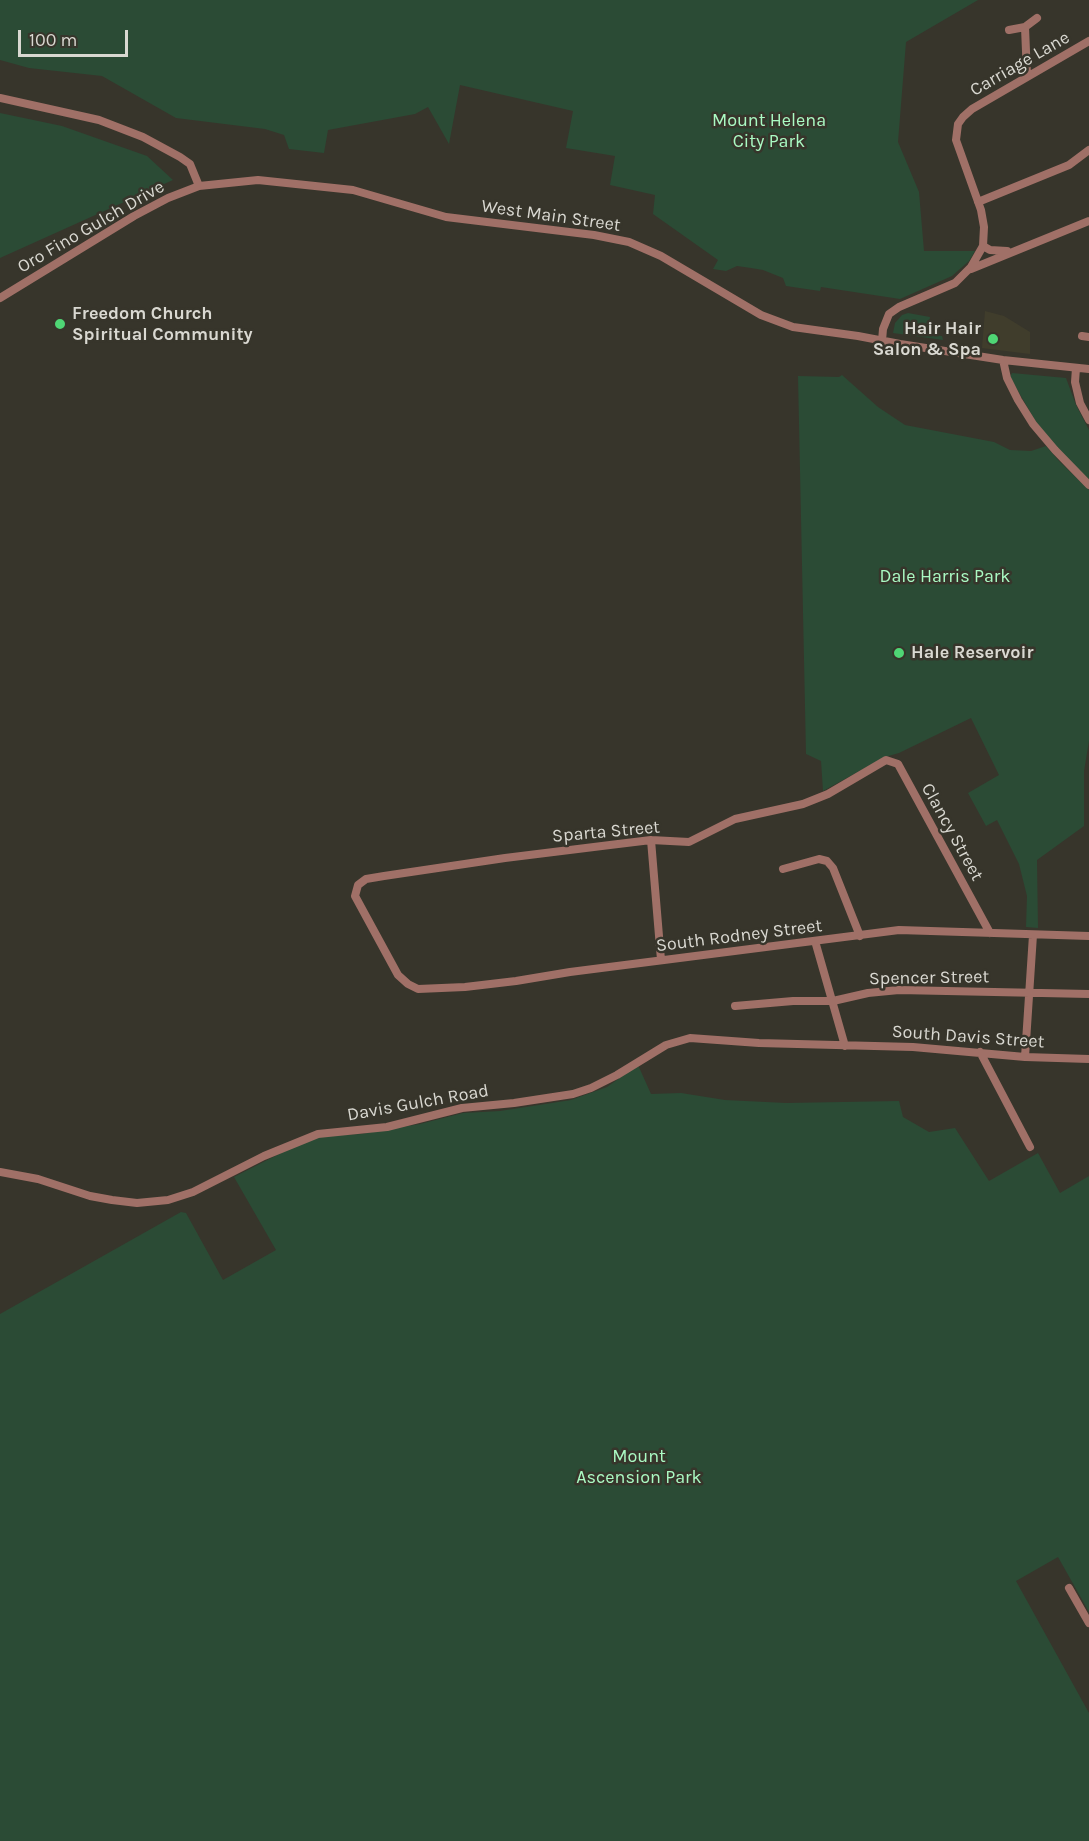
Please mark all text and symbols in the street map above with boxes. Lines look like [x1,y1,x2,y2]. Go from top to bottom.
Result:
scale bar [21,18,130,56]
street label: Carriage Lane [966,27,1074,101]
text: 100 m [29,29,77,51]
park label: Mount Helena City Park [712,110,826,152]
street label: Oro Fino Gulch Drive [14,176,168,278]
street label: West Main Street [480,196,622,236]
place label: Freedom Church Spiritual Community [72,303,253,346]
marker: Freedom Church Spiritual Community [53,317,67,331]
place label: Hair Hair Salon & Spa [873,318,981,360]
marker: Hair Hair Salon & Spa [986,332,1000,346]
park label: Dale Harris Park [880,566,1010,588]
place label: Hale Reservoir [911,642,1034,664]
marker: Hale Reservoir [892,646,906,660]
street label: Clancy Street [916,779,988,885]
street label: Sparta Street [551,817,661,847]
street label: South Rodney Street [655,915,823,957]
street label: Spencer Street [869,966,989,990]
street label: South Davis Street [891,1021,1045,1053]
street label: Davis Gulch Road [346,1080,490,1126]
park label: Mount Ascension Park [576,1446,702,1488]

